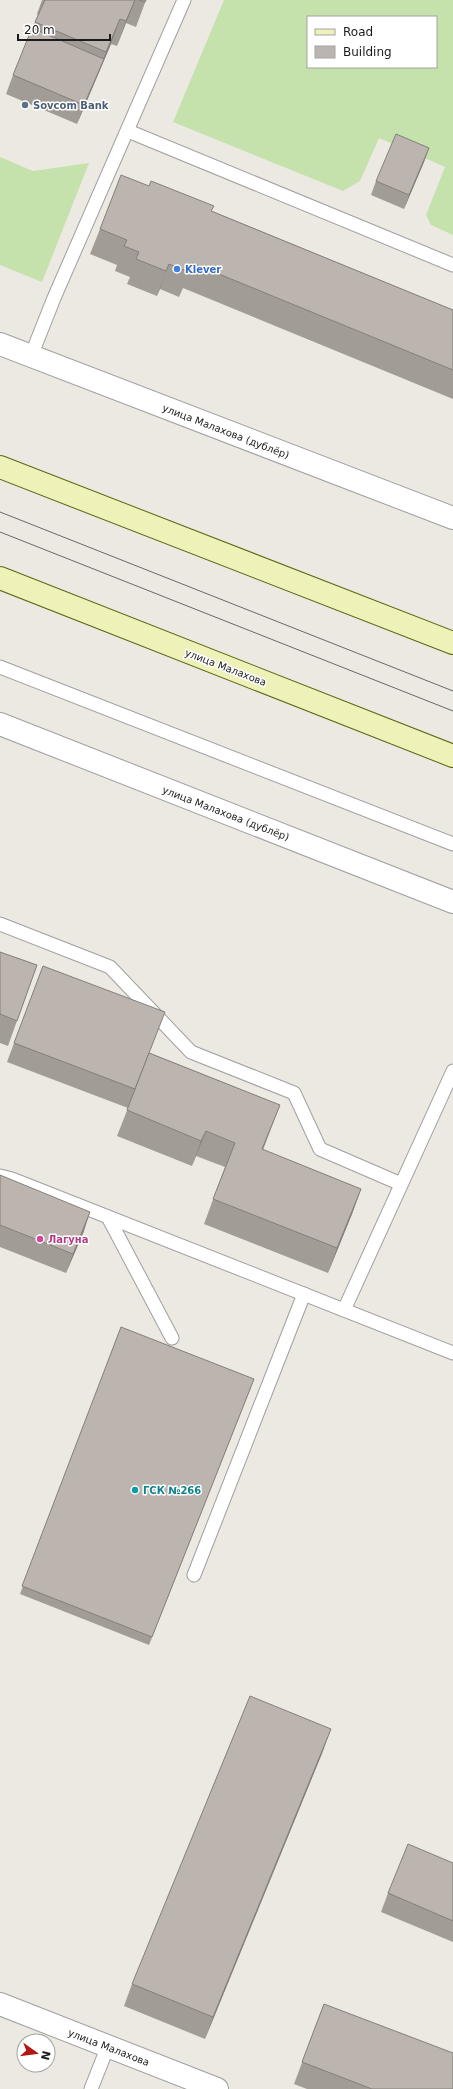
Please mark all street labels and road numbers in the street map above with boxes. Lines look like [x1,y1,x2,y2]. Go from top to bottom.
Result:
street label: улица Малахова (дублёр) [161,402,291,461]
street label: улица Малахова [184,647,268,688]
street label: улица Малахова (дублёр) [161,784,291,843]
street label: улица Малахова [67,2027,151,2068]

